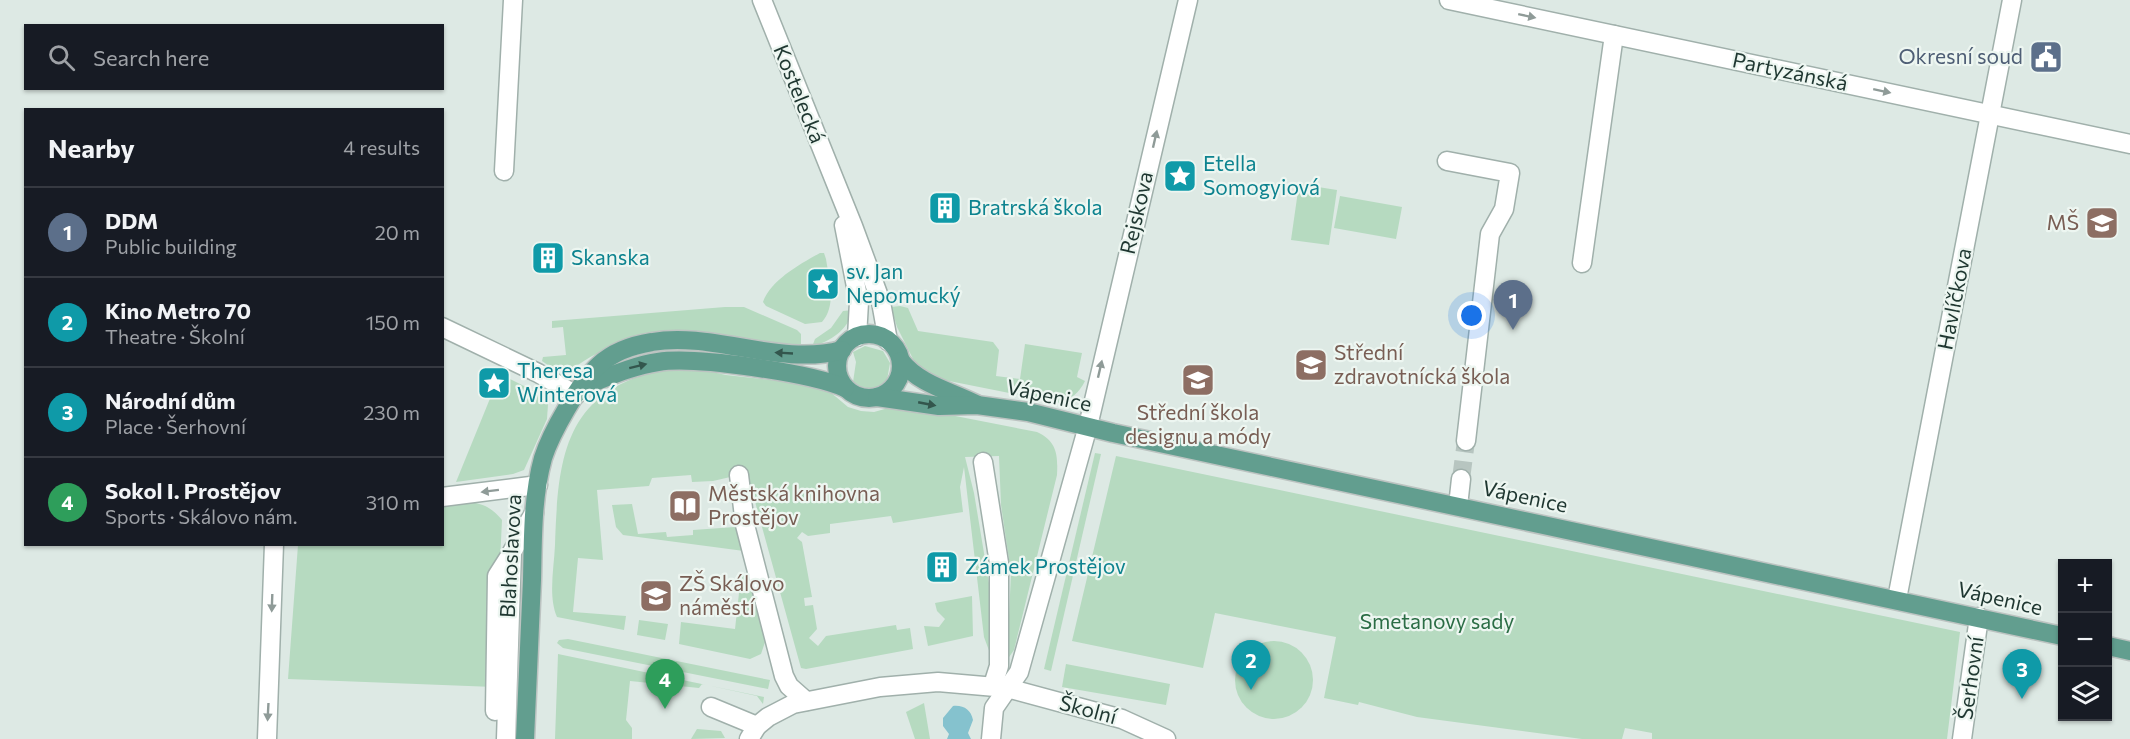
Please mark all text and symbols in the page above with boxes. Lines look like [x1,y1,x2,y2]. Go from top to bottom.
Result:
one-way arrow [1517,12,1536,22]
search box [24,24,444,90]
public building icon: Okresní soud [2028,39,2064,75]
icon: search [45,41,78,74]
street label: Kostelecká [769,41,831,146]
place label: Okresní soud [1898,43,2023,68]
text: Search here [93,44,209,71]
street label: Partyzánská [1730,46,1850,95]
one-way arrow [1873,87,1892,96]
one-way arrow [1150,129,1160,148]
text: Nearby [48,132,135,163]
text: 4 results [343,135,420,159]
place label: Etella Somogyiová [1203,150,1320,199]
place icon: Etella Somogyiová [1162,158,1198,194]
street label: Rejskova [1114,169,1157,256]
building icon: Bratrská škola [927,190,963,226]
place label: Bratrská škola [968,194,1103,219]
school or university icon: MŠ [2084,205,2120,241]
text: DDM [105,207,158,234]
place label: MŠ [2047,209,2079,234]
text: 1 [63,220,72,244]
text: 20 m [375,220,420,244]
text: Public building [105,234,237,258]
building icon: Skanska [530,240,566,276]
place label: Skanska [571,244,650,269]
street label: Havlíčkova [1931,246,1976,352]
place label: sv. Jan Nepomucký [846,258,961,307]
place icon: sv. Jan Nepomucký [805,266,841,302]
pin: 1 [1494,280,1532,330]
text: Kino Metro 70 [105,297,251,324]
your location [1457,301,1486,330]
text: 2 [62,310,73,334]
text: 150 m [366,310,420,334]
text: Theatre · Školní [105,324,245,348]
place label: Střední zdravotnícká škola [1334,339,1510,388]
school or university icon: Střední zdravotnícká škola [1293,347,1329,383]
one-way arrow [774,348,793,357]
place label: Theresa Winterová [517,357,617,406]
one-way arrow [1095,360,1105,378]
one-way arrow [629,361,648,371]
school or university icon: Střední škola designu a módy [1180,362,1216,398]
place icon: Theresa Winterová [476,365,512,401]
street label: Vápenice [1004,373,1094,416]
text: Národní dům [105,387,235,414]
place label: Střední škola designu a módy [1125,399,1271,448]
text: 3 [62,400,73,424]
text: 230 m [363,400,420,424]
one-way arrow [918,400,937,409]
text: Place · Šerhovní [105,414,246,438]
street label: Vápenice [1480,474,1570,517]
text: Sokol I. Prostějov [105,477,281,504]
place label: Městská knihovna Prostějov [708,480,880,529]
one-way arrow [480,487,499,496]
library icon: Městská knihovna Prostějov [667,488,703,524]
text: 4 [61,490,74,514]
text: 310 m [366,490,420,514]
street label: Blahoslavova [494,493,525,618]
text: Sports · Skálovo nám. [105,504,297,528]
building icon: Zámek Prostějov [924,549,960,585]
place label: Zámek Prostějov [965,553,1126,578]
map controls [2058,559,2112,721]
button: + [2058,559,2112,613]
place label: ZŠ Skálovo náměstí [679,570,784,619]
street label: Vápenice [1955,576,2045,619]
school or university icon: ZŠ Skálovo náměstí [638,578,674,614]
one-way arrow [267,593,277,612]
park label: Smetanovy sady [1360,608,1514,633]
button: − [2058,613,2112,667]
street label: Šerhovní [1951,634,1988,721]
pin: 2 [1232,640,1270,690]
pin: 3 [2002,650,2042,699]
pin: 4 [646,660,684,709]
button: layers [2058,667,2112,721]
street label: Školní [1057,689,1120,728]
one-way arrow [264,702,273,721]

